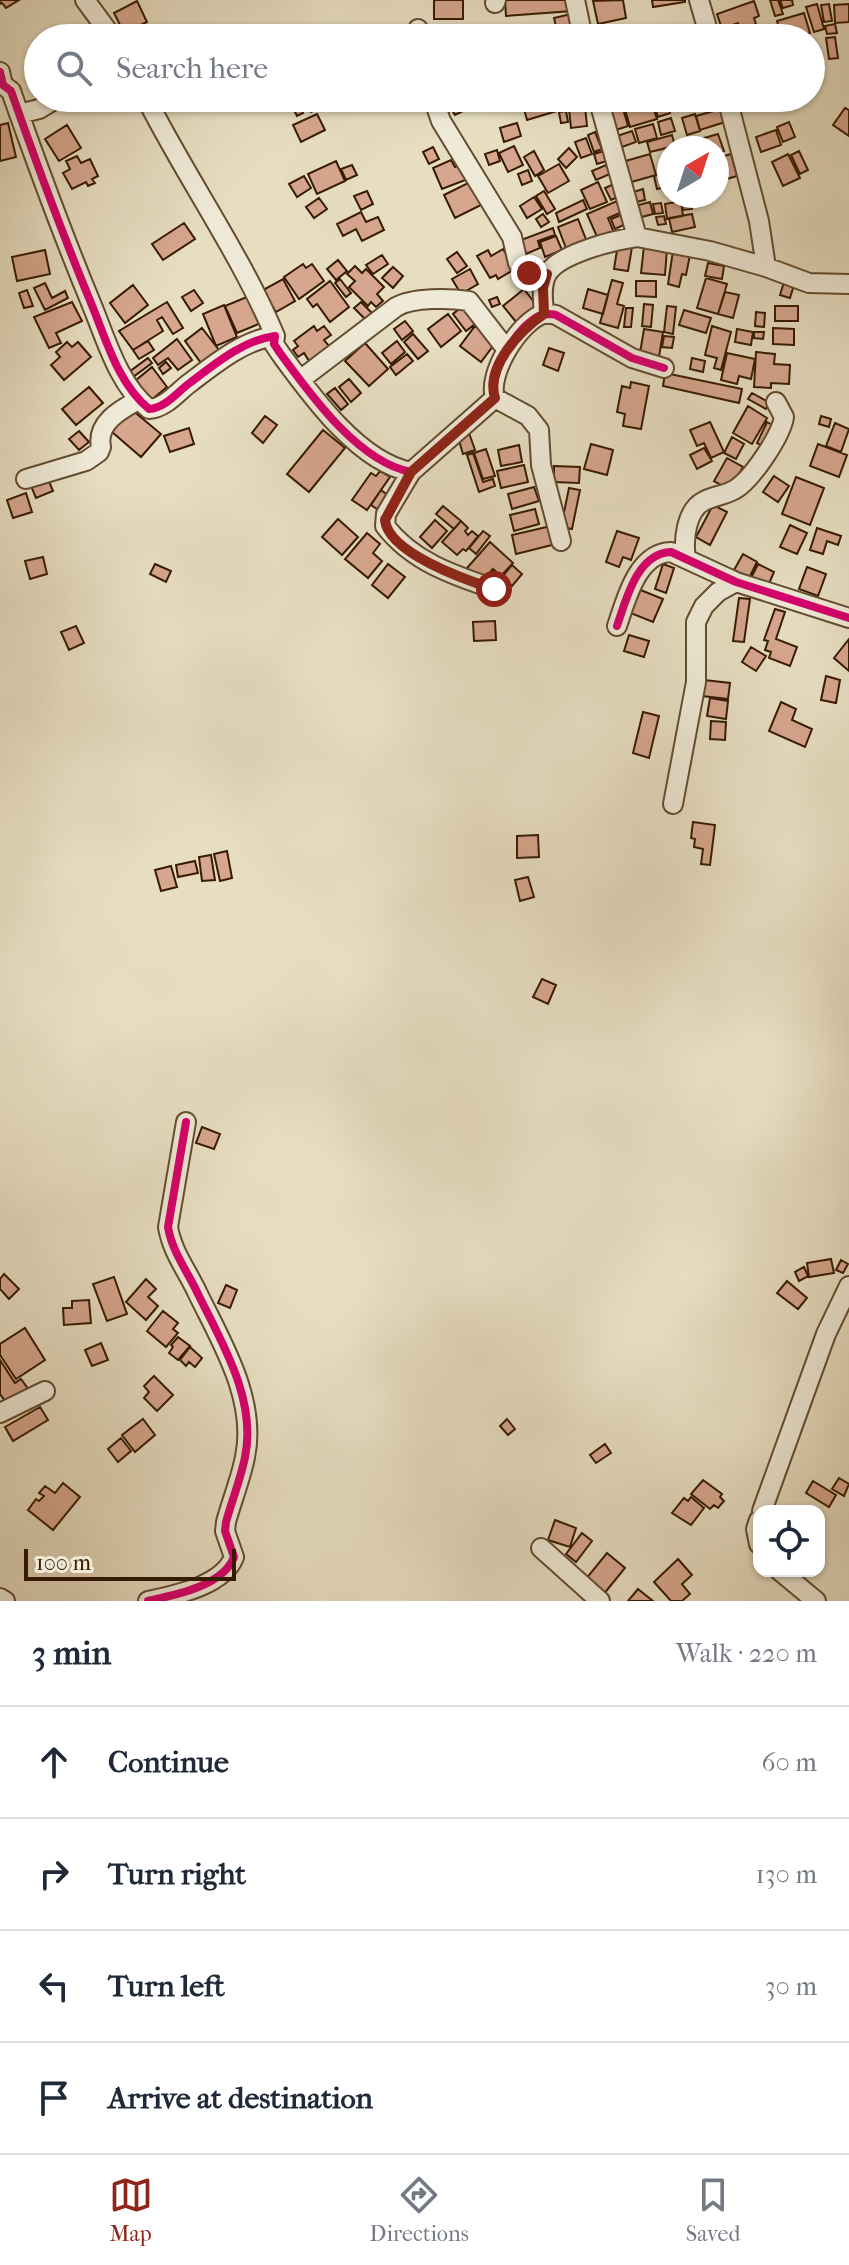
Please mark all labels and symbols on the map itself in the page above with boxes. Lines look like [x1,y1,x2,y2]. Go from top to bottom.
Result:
north arrow [657,136,729,208]
route end [511,255,547,291]
route start [476,571,512,607]
scale bar [24,1545,236,1581]

